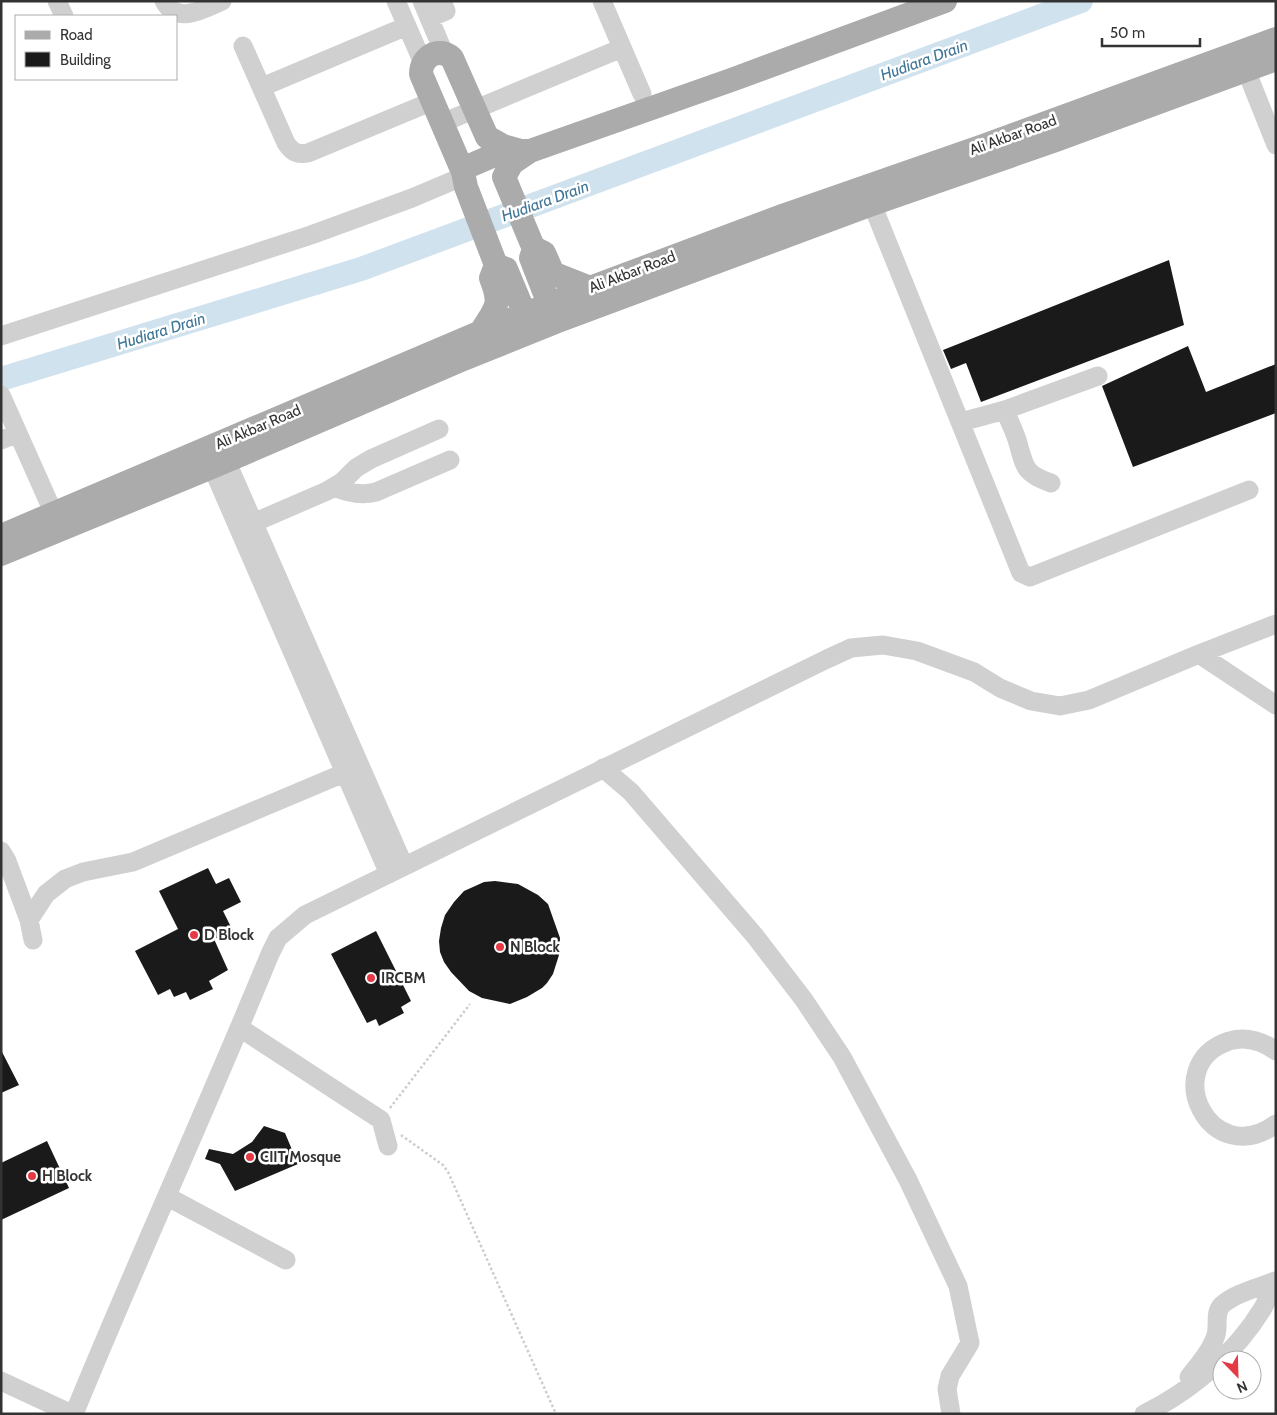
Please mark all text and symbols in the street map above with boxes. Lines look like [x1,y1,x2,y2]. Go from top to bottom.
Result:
legend [15,15,178,80]
scale bar [1102,15,1200,47]
text: 50 m [1110,24,1145,42]
text: Road [60,26,93,44]
water label: Hudiara Drain [878,35,970,85]
text: Building [60,51,111,69]
street label: Ali Akbar Road [967,111,1059,159]
water label: Hudiara Drain [499,176,591,226]
street label: Ali Akbar Road [586,247,678,297]
water label: Hudiara Drain [114,309,208,353]
street label: Ali Akbar Road [212,401,304,453]
place label: D Block [204,926,255,944]
marker: D Block [188,929,200,941]
place label: N Block [510,938,561,956]
marker: N Block [494,941,506,953]
place label: IRCBM [381,969,426,987]
marker: IRCBM [365,972,377,984]
place label: CIIT Mosque [260,1148,341,1166]
marker: CIIT Mosque [244,1151,256,1163]
place label: H Block [42,1167,93,1185]
marker: H Block [26,1170,38,1182]
north arrow [1212,1350,1262,1400]
text: N [1234,1377,1250,1397]

